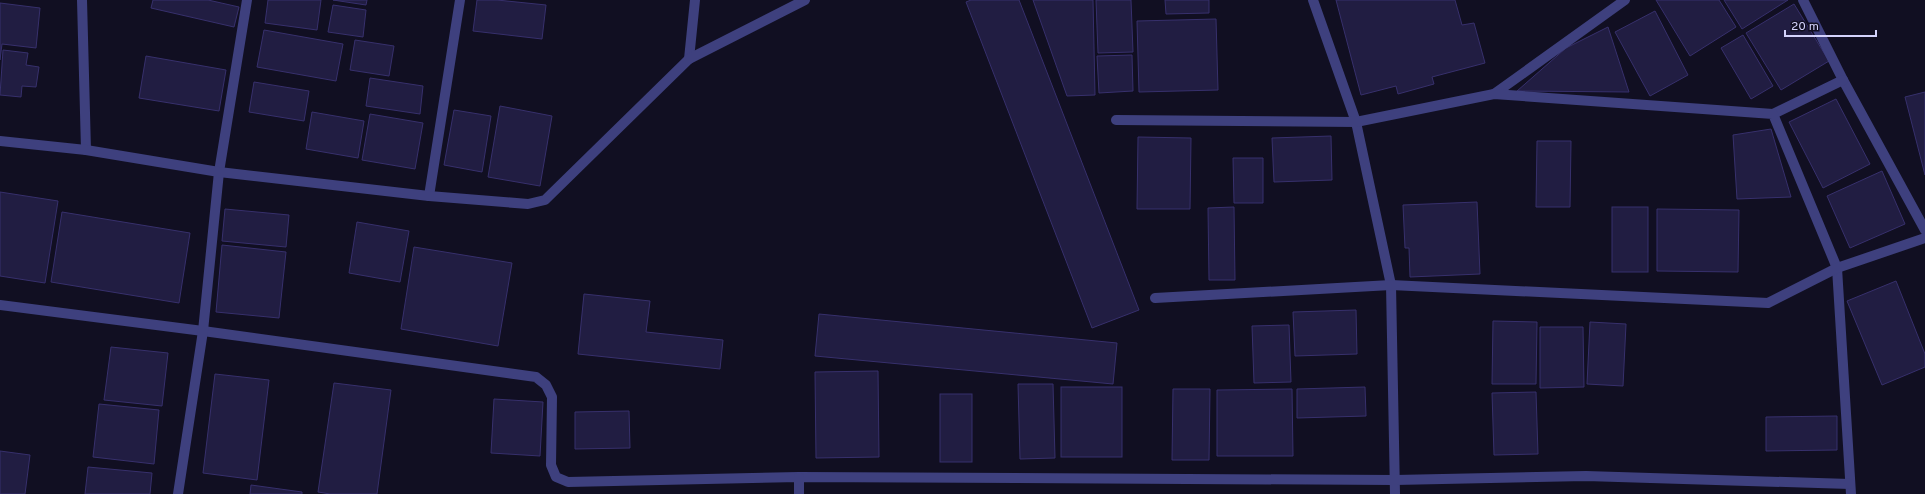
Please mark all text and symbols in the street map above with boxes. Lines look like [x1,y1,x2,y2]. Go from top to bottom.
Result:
scale bar [1785,12,1876,38]
text: 20 m [1791,19,1819,35]

